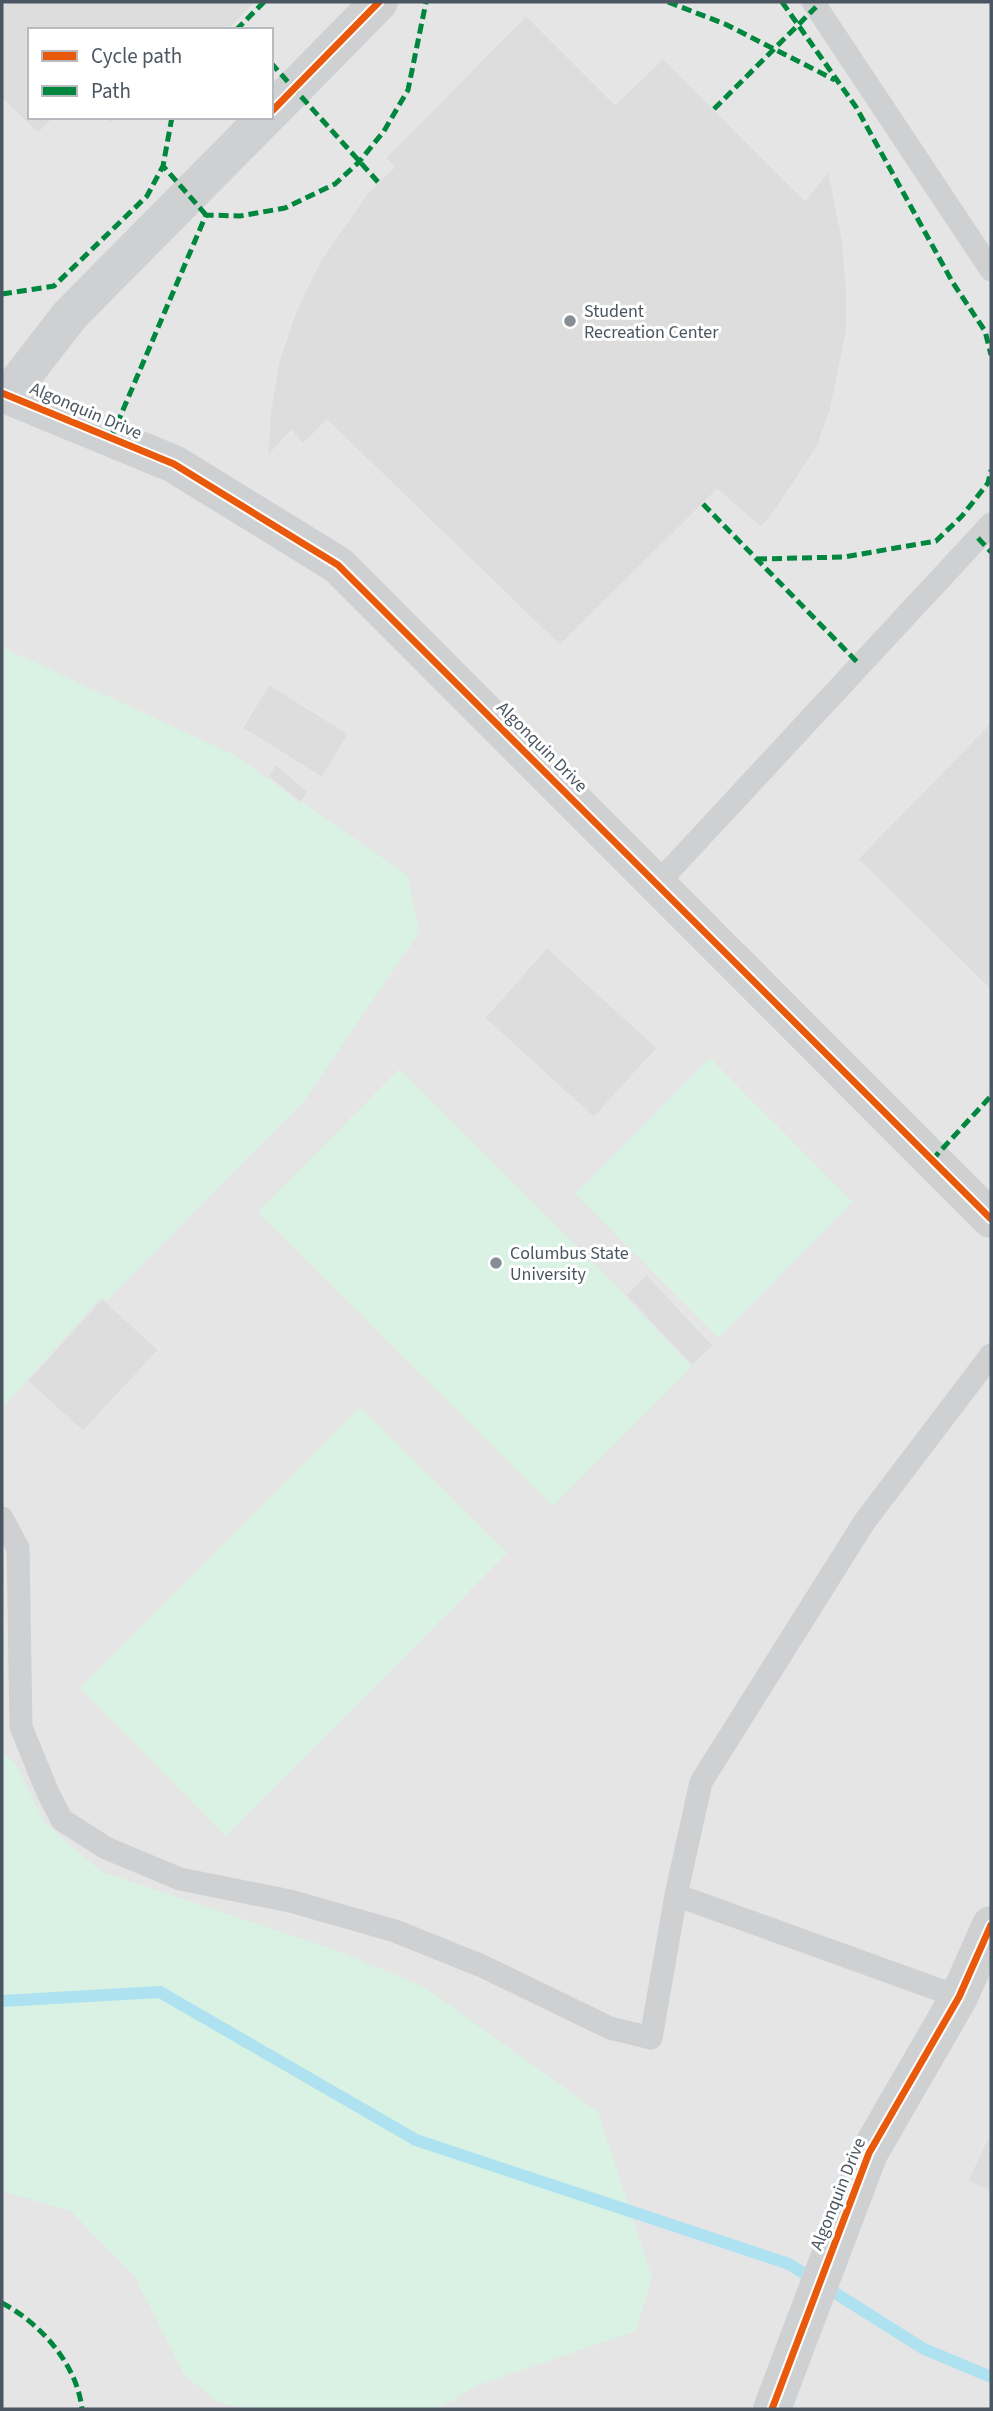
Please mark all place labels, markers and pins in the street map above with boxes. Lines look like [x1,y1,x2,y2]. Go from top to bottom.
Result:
place label: Student Recreation Center [584,299,719,345]
marker: Student Recreation Center [562,313,578,329]
place label: Columbus State University [510,1241,629,1287]
marker: Columbus State University [488,1255,504,1271]

